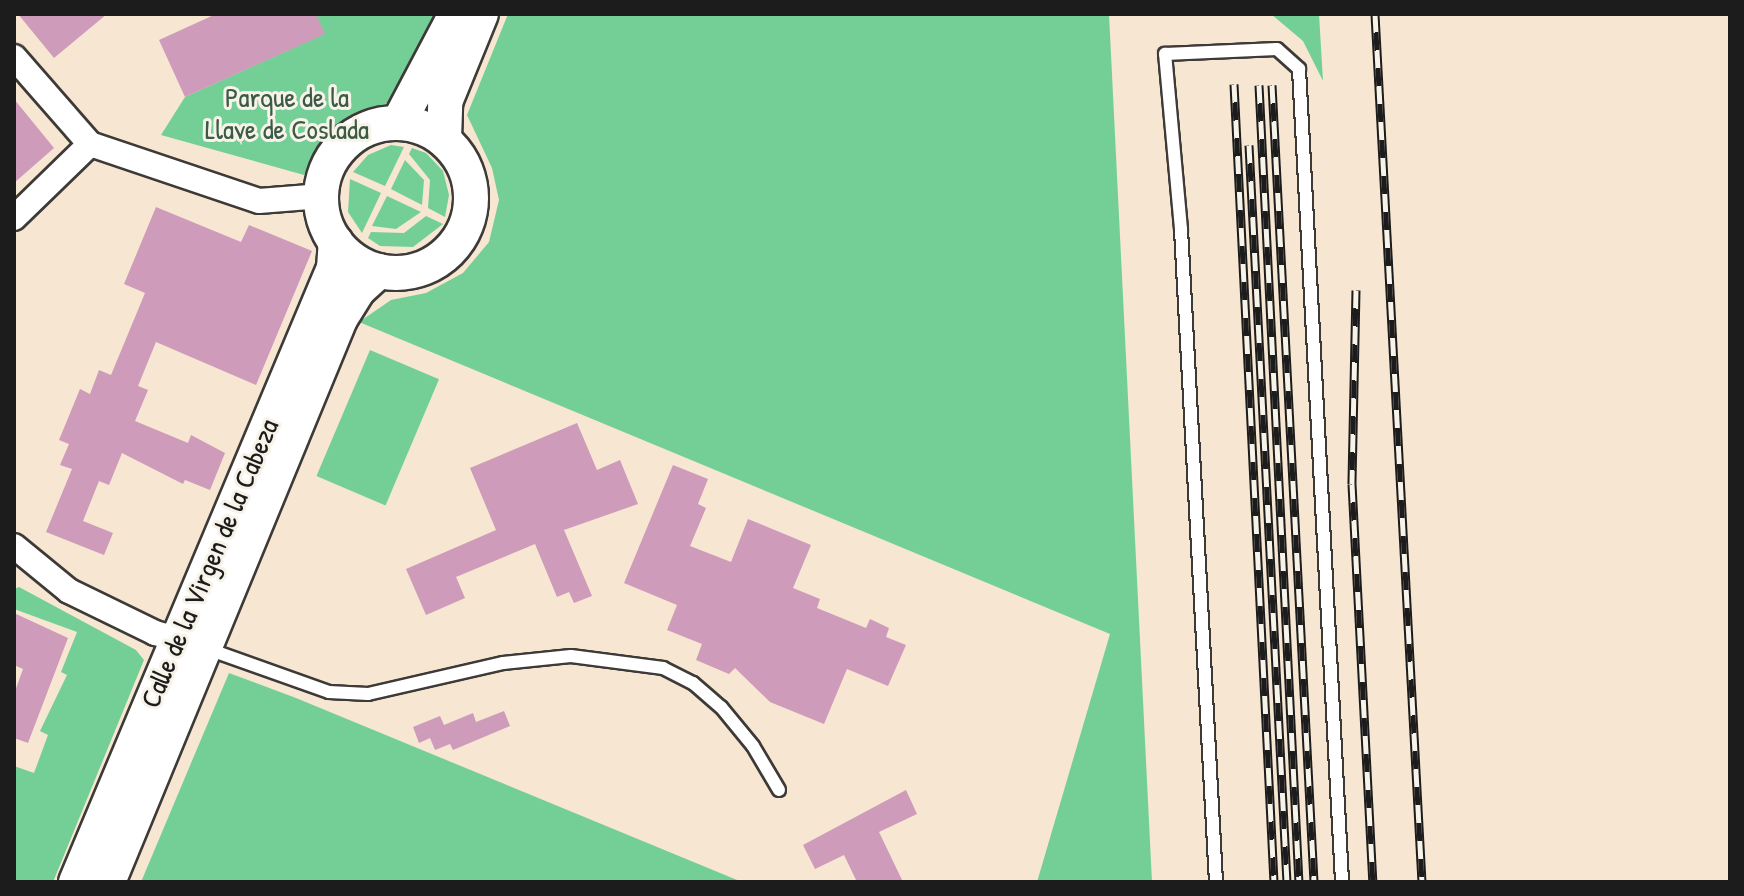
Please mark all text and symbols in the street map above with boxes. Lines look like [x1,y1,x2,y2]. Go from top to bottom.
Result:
park label: Parque de la Llave de Coslada [205,80,369,146]
street label: Calle de la Virgen de la Cabeza [133,414,285,712]

